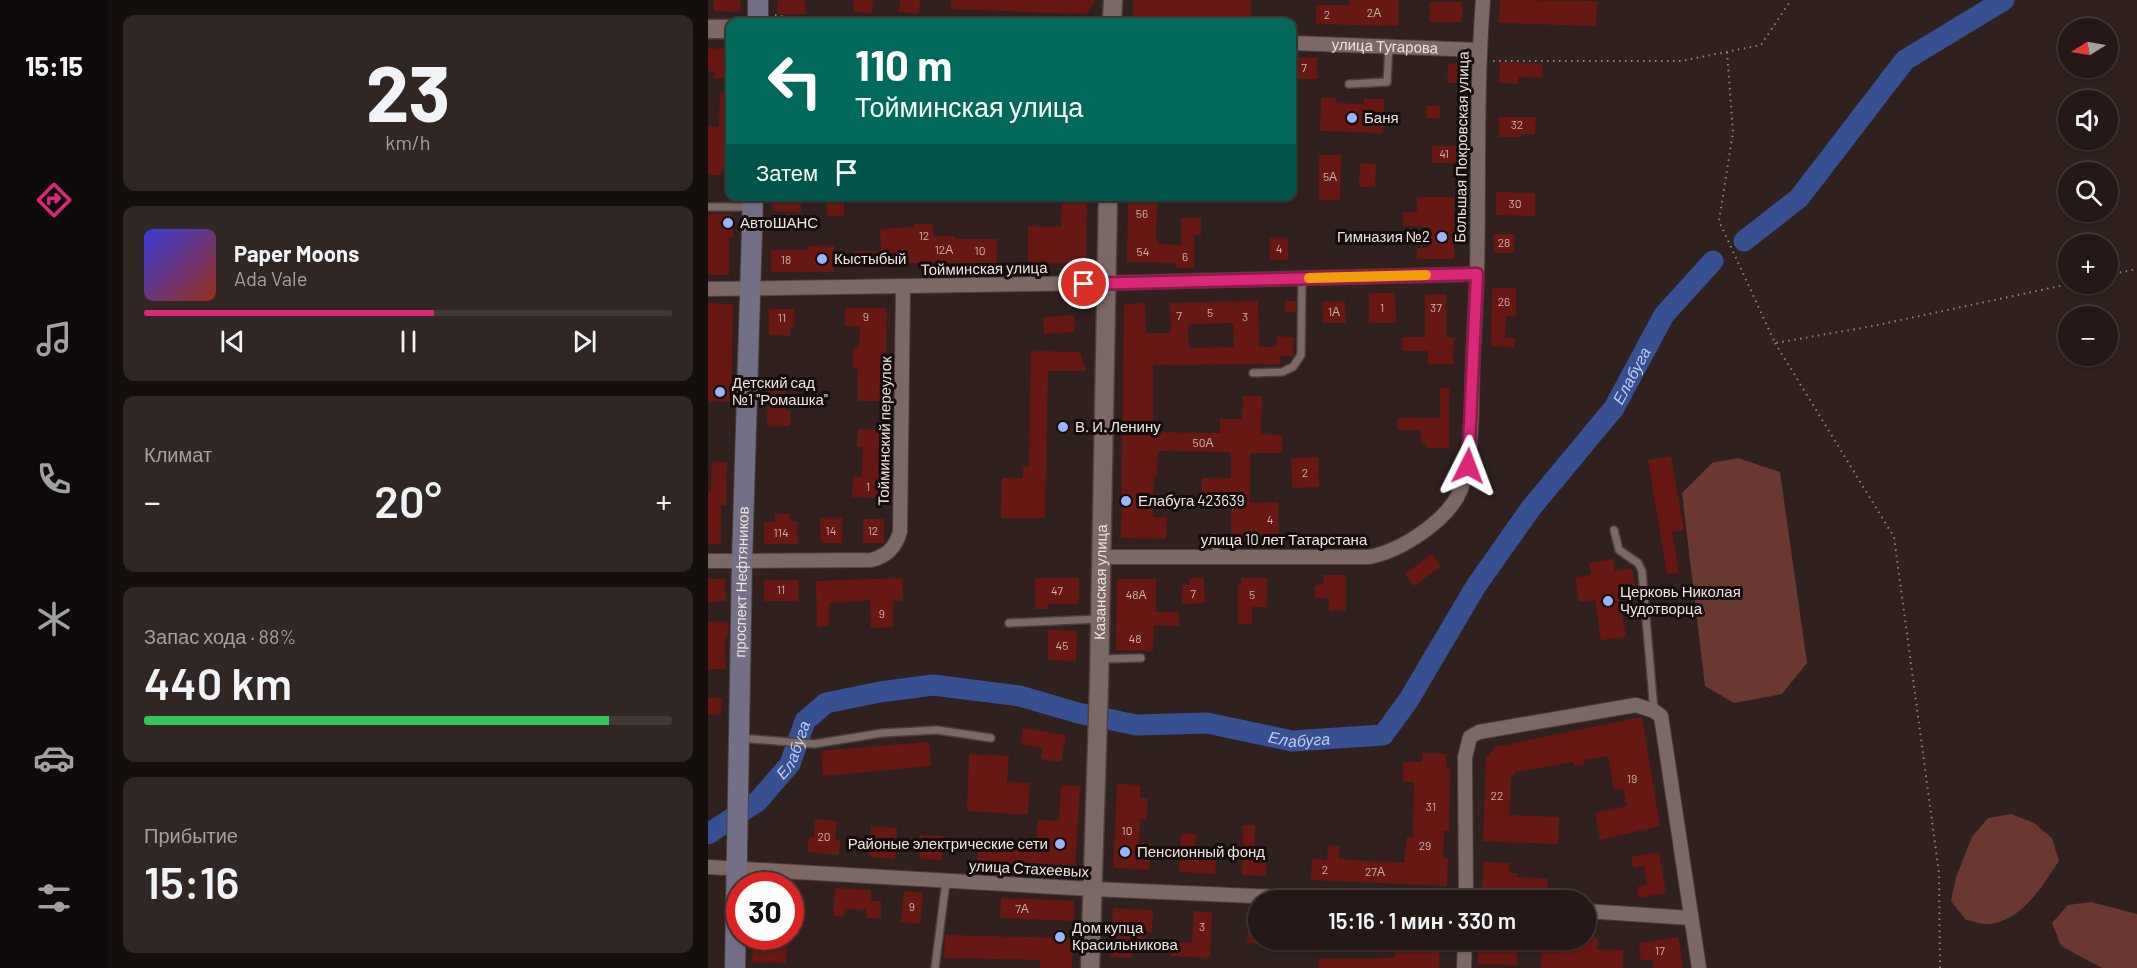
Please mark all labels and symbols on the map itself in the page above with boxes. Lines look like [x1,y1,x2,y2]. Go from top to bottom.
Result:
house number: 2А [1367,5,1381,19]
house number: 2 [1324,7,1330,21]
north arrow [2058,18,2118,78]
street label: улица Тугарова [1331,34,1439,56]
street label: Большая Покровская улица [1450,51,1472,243]
house number: 7 [1301,60,1307,74]
place label: Баня [1364,108,1399,126]
marker: Баня [1345,111,1359,125]
house number: 32 [1511,117,1523,131]
house number: 41 [1439,146,1449,160]
house number: 5А [1323,169,1337,183]
house number: 30 [1509,196,1521,210]
house number: 56 [1136,206,1148,220]
place label: АвтоШАНС [740,213,818,231]
marker: АвтоШАНС [721,216,735,230]
place label: Гимназия №2 [1337,227,1430,245]
house number: 12 [919,228,929,242]
marker: Гимназия №2 [1435,230,1449,244]
house number: 28 [1498,235,1510,249]
house number: 4 [1276,241,1282,255]
house number: 12А [935,242,953,256]
house number: 10 [975,243,985,257]
house number: 54 [1137,244,1149,258]
place label: Кыстыбый [834,249,906,267]
house number: 6 [1182,249,1188,263]
house number: 18 [781,252,791,266]
marker: Кыстыбый [815,252,829,266]
street label: Тойминская улица [920,258,1048,278]
pin [1058,258,1109,309]
house number: 26 [1498,294,1510,308]
house number: 1 [1380,300,1384,314]
house number: 37 [1430,300,1442,314]
house number: 1А [1328,304,1340,318]
house number: 5 [1207,305,1213,319]
house number: 7 [1176,308,1182,322]
house number: 9 [863,309,869,323]
house number: 3 [1242,309,1248,323]
house number: 11 [778,310,786,324]
water label: Елабуга [1608,344,1654,407]
street label: Тойминский переулок [874,356,894,506]
place label: Детский сад №1 "Ромашка" [732,373,828,408]
marker: Детский сад №1 "Ромашка" [713,385,727,399]
place label: В. И. Ленину [1075,417,1161,435]
marker: В. И. Ленину [1056,420,1070,434]
position arrow [1436,434,1500,498]
house number: 50А [1193,435,1213,449]
house number: 2 [1302,465,1308,479]
house number: 1 [866,479,870,493]
place label: Елабуга 423639 [1138,491,1245,509]
marker: Елабуга 423639 [1119,494,1133,508]
street label: проспект Нефтяников [730,506,752,658]
house number: 4 [1267,512,1273,526]
house number: 14 [826,523,836,537]
house number: 12 [868,523,878,537]
street label: Казанская улица [1090,524,1110,640]
house number: 114 [773,525,789,539]
street label: улица 10 лет Татарстана [1201,530,1368,548]
house number: 11 [777,582,785,596]
place label: Церковь Николая Чудотворца [1620,582,1741,617]
house number: 47 [1051,583,1063,597]
house number: 7 [1190,586,1196,600]
house number: 48А [1126,587,1146,601]
house number: 5 [1249,587,1255,601]
marker: Церковь Николая Чудотворца [1601,594,1615,608]
house number: 9 [879,606,885,620]
house number: 48 [1129,631,1141,645]
house number: 45 [1056,638,1068,652]
water label: Елабуга [771,718,813,783]
water label: Елабуга [1267,726,1331,750]
house number: 19 [1627,771,1637,785]
house number: 22 [1491,788,1503,802]
house number: 31 [1426,799,1436,813]
house number: 10 [1122,823,1132,837]
house number: 20 [817,829,831,843]
place label: Районые электрические сети [848,834,1048,852]
marker: Районые электрические сети [1053,837,1067,851]
house number: 29 [1419,838,1431,852]
place label: Пенсионный фонд [1137,842,1265,860]
marker: Пенсионный фонд [1118,845,1132,859]
street label: улица Стахеевых [968,856,1090,880]
house number: 2 [1322,862,1328,876]
house number: 27А [1365,864,1385,878]
speed limit sign: 30 [726,872,804,950]
house number: 9 [909,899,915,913]
house number: 7А [1015,901,1029,915]
place label: Дом купца Красильникова [1072,918,1178,953]
house number: 3 [1199,919,1205,933]
marker: Дом купца Красильникова [1053,930,1067,944]
house number: 17 [1655,943,1665,957]

